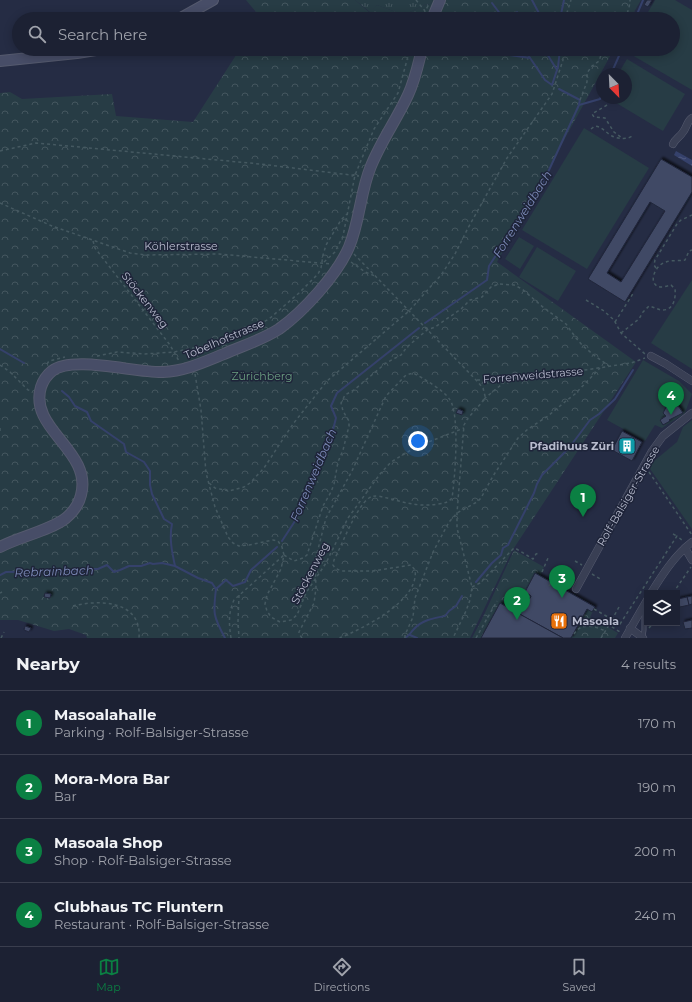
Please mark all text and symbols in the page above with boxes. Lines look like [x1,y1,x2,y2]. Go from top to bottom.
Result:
search box [12,12,680,56]
icon: search [26,23,48,45]
text: Search here [58,25,147,44]
north arrow [596,68,632,104]
water label: Forrenweidbach [489,168,555,260]
street label: Köhlerstrasse [144,239,218,253]
street label: Stöckenweg [119,269,171,331]
street label: Tobelhofstrasse [182,316,266,362]
street label: Forrenweidstrasse [482,364,584,386]
park label: Zürichberg [231,369,293,383]
pin: 4 [658,382,684,415]
water label: Forrenweidbach [287,426,339,524]
your location [408,431,428,451]
building icon: Pfadihuus Züri [617,436,637,456]
place label: Pfadihuus Züri [529,439,614,453]
street label: Rolf-Balsiger-Strasse [594,443,663,549]
pin: 1 [570,484,596,517]
street label: Stöckenweg [288,540,332,606]
water label: Rebrainbach [14,562,94,580]
pin: 3 [549,565,575,598]
pin: 2 [504,587,530,620]
map controls [644,590,680,626]
button: layers [644,590,680,626]
restaurant icon: Masoala [549,611,569,631]
place label: Masoala [572,614,619,628]
text: Nearby [16,654,80,674]
text: 4 results [621,656,676,672]
text: Masoalahalle [54,705,156,724]
text: 1 [26,715,32,731]
text: 170 m [638,715,676,731]
text: Parking · Rolf-Balsiger-Strasse [54,724,249,740]
text: Mora-Mora Bar [54,769,170,788]
text: 2 [25,779,33,795]
text: 190 m [638,779,676,795]
text: Bar [54,788,77,804]
text: Masoala Shop [54,833,163,852]
text: 3 [25,843,33,859]
text: 200 m [634,843,676,859]
text: Shop · Rolf-Balsiger-Strasse [54,852,232,868]
text: Clubhaus TC Fluntern [54,897,224,916]
text: 4 [25,907,33,923]
text: 240 m [635,907,676,923]
text: Restaurant · Rolf-Balsiger-Strasse [54,916,269,932]
tab: Map [96,956,121,994]
tab: Directions [314,956,370,994]
tab: Saved [563,956,596,994]

